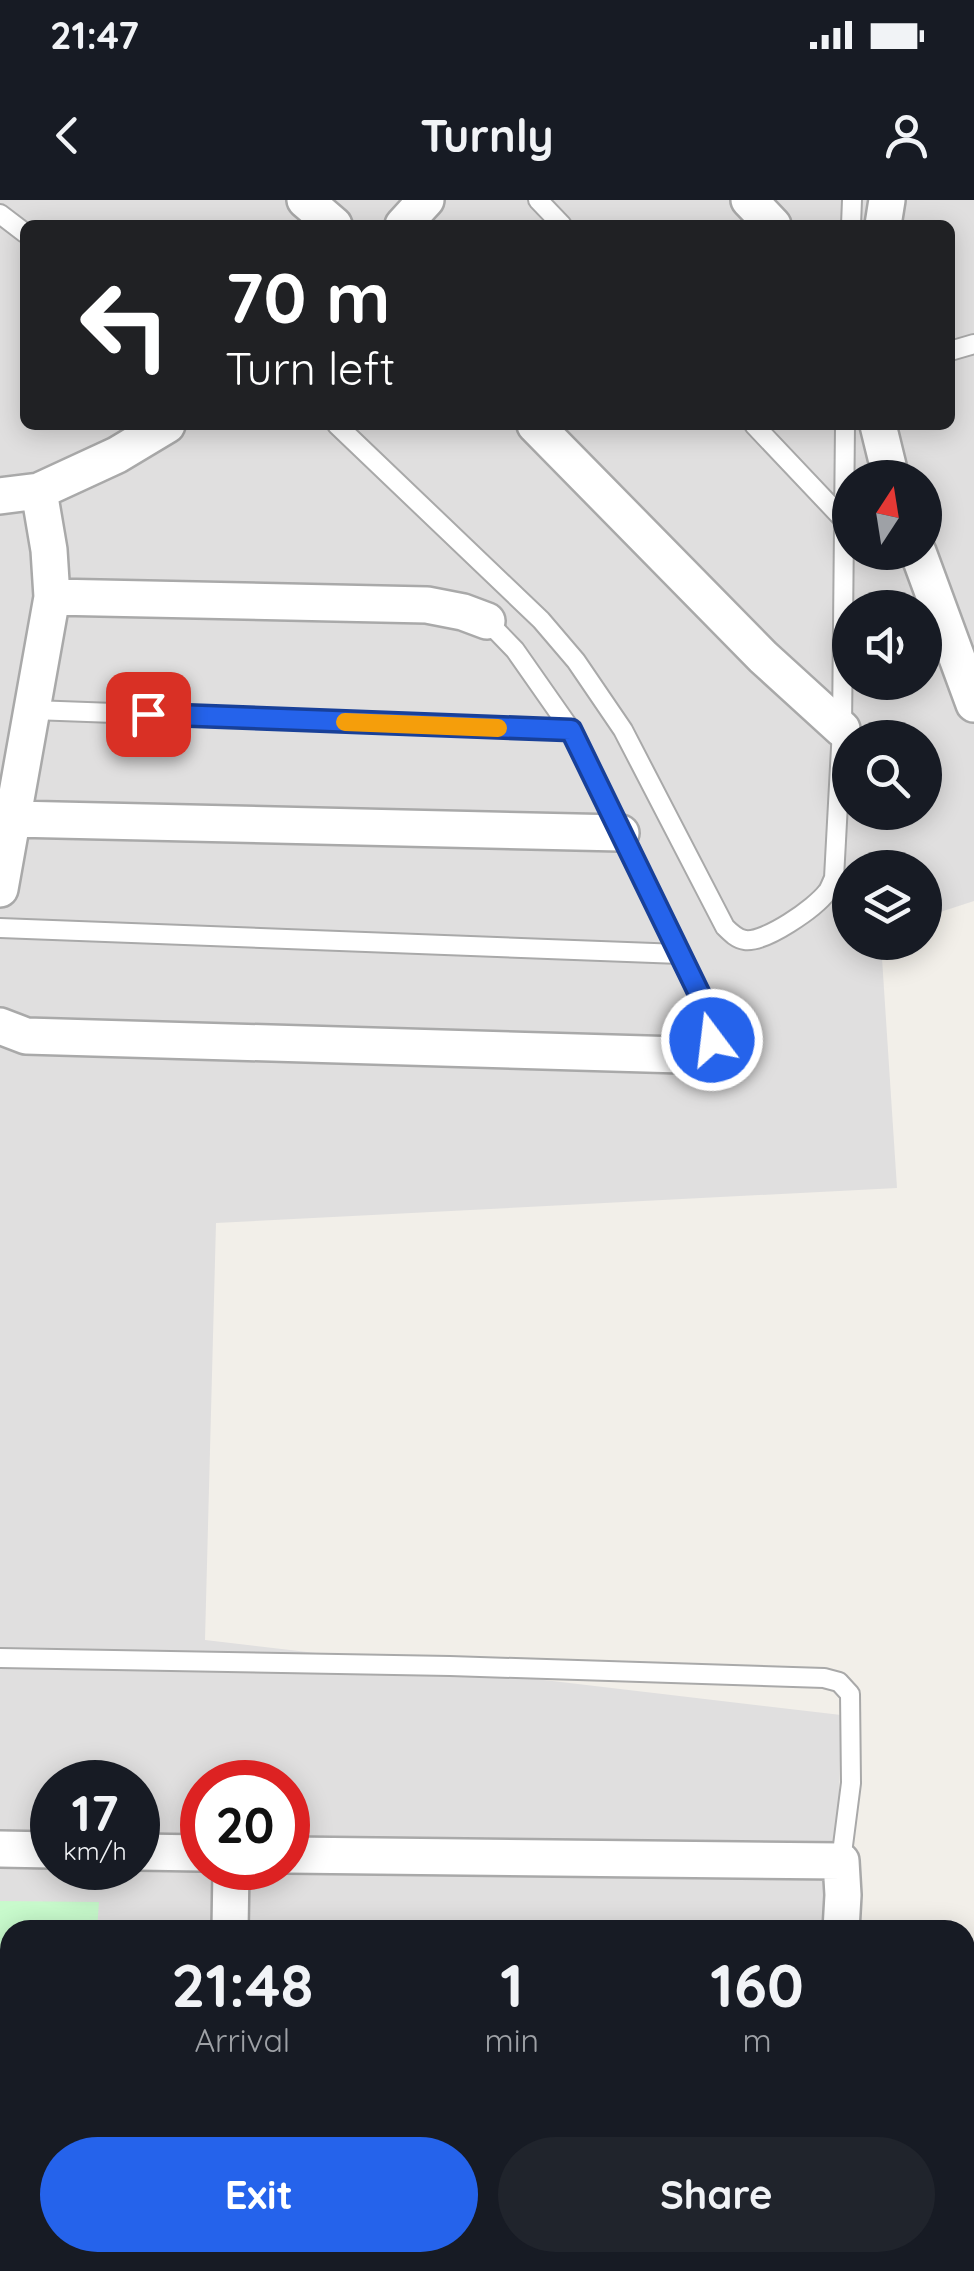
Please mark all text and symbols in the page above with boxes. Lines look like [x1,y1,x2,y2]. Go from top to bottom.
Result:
text: 21:47 [50,11,139,59]
text: Turnly [420,107,554,163]
icon: back [40,108,95,163]
icon: person [879,108,934,163]
text: 70 m [225,253,391,341]
icon: left [60,260,190,390]
text: Turn left [225,340,395,396]
north arrow [832,460,942,570]
map controls [832,460,942,960]
button: sound [832,590,942,700]
pin [106,672,191,757]
icon: arrive [121,687,176,742]
button: search [832,720,942,830]
button: layers [832,850,942,960]
position arrow [660,988,764,1092]
speed limit sign: 20 [180,1760,310,1890]
text: 17 [72,1781,118,1844]
text: km/h [63,1835,127,1866]
text: 21:48 [171,1947,313,2022]
text: 1 [500,1947,524,2022]
text: 160 [710,1947,804,2022]
text: Arrival [194,2020,290,2060]
text: min [485,2020,539,2060]
text: m [742,2020,772,2060]
button: Exit [40,2137,478,2252]
button: Share [498,2137,935,2252]

